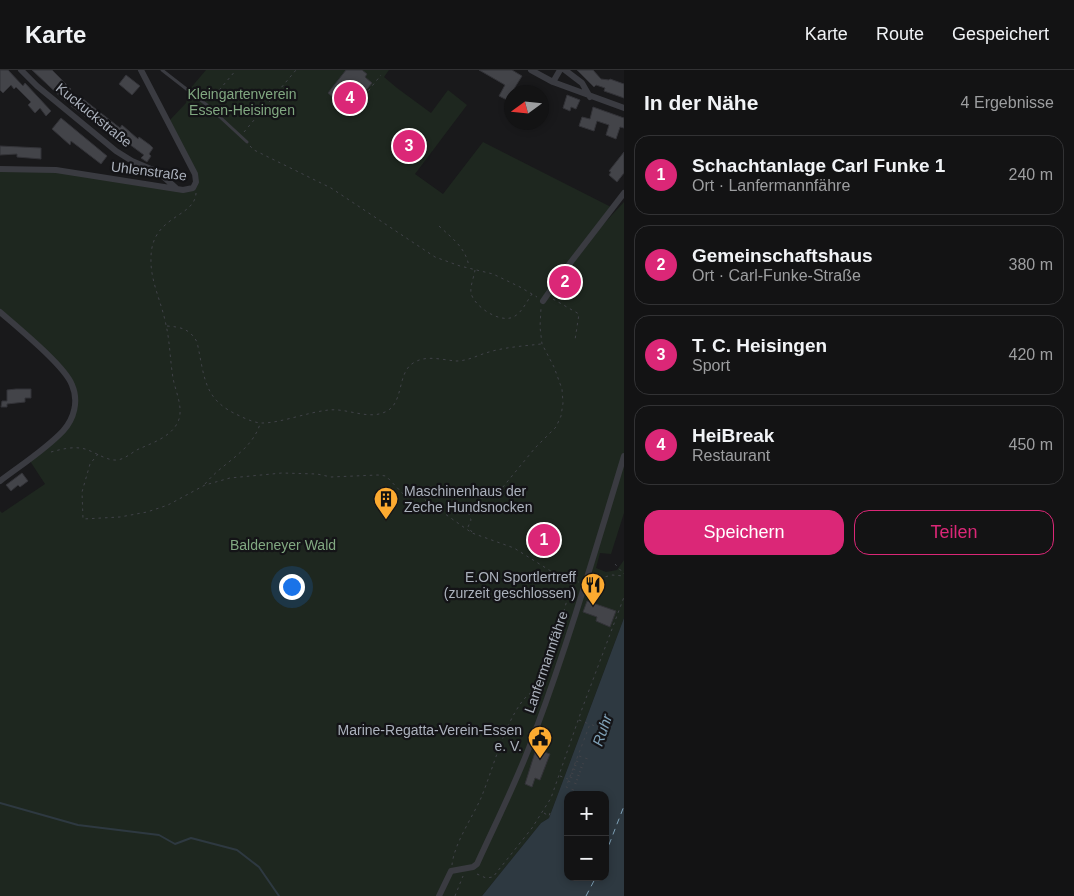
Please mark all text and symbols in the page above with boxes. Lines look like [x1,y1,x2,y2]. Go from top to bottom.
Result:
text: Karte [25,21,86,48]
text: Karte [805,24,848,44]
text: Route [876,24,924,44]
text: Gespeichert [952,24,1049,44]
pin: 4 [334,79,366,117]
street label: Kuckuckstraße [53,80,135,150]
north arrow [504,85,549,130]
park label: Kleingartenverein Essen-Heisingen [188,86,296,118]
text: In der Nähe [644,91,758,114]
text: 4 Ergebnisse [961,94,1054,111]
pin: 3 [393,127,425,165]
text: Schachtanlage Carl Funke 1 [692,155,945,176]
street label: Uhlenstraße [110,158,188,184]
text: 1 [657,166,665,183]
text: 240 m [1009,166,1053,183]
text: Ort · Lanfermannfähre [692,177,850,194]
text: Gemeinschaftshaus [692,245,873,266]
text: 2 [657,256,665,273]
text: 380 m [1009,256,1053,273]
pin: 2 [549,263,581,301]
text: Ort · Carl-Funke-Straße [692,267,861,284]
text: T. C. Heisingen [692,335,827,356]
text: 3 [657,346,665,363]
text: 420 m [1009,346,1053,363]
text: Sport [692,357,730,374]
text: HeiBreak [692,425,774,446]
text: 4 [657,436,665,453]
text: 450 m [1009,436,1053,453]
text: Restaurant [692,447,770,464]
place label: Maschinenhaus der Zeche Hundsnocken [404,483,532,515]
building icon: Maschinenhaus der Zeche Hundsnocken [373,486,399,520]
button: Speichern [644,510,844,555]
button: Teilen [854,510,1054,555]
pin: 1 [528,521,560,559]
park label: Baldeneyer Wald [230,537,336,553]
place label: E.ON Sportlertreff (zurzeit geschlossen) [444,569,576,601]
restaurant icon: E.ON Sportlertreff (zurzeit geschlossen) [580,572,606,606]
your location [279,574,305,600]
street label: Lanfermannfähre [521,609,571,715]
water label: Ruhr [589,711,616,748]
place label: Marine-Regatta-Verein-Essen e. V. [338,722,522,754]
public building icon: Marine-Regatta-Verein-Essen e. V. [527,725,553,759]
map controls [564,791,609,881]
button: + [564,791,609,836]
button: − [564,836,609,881]

